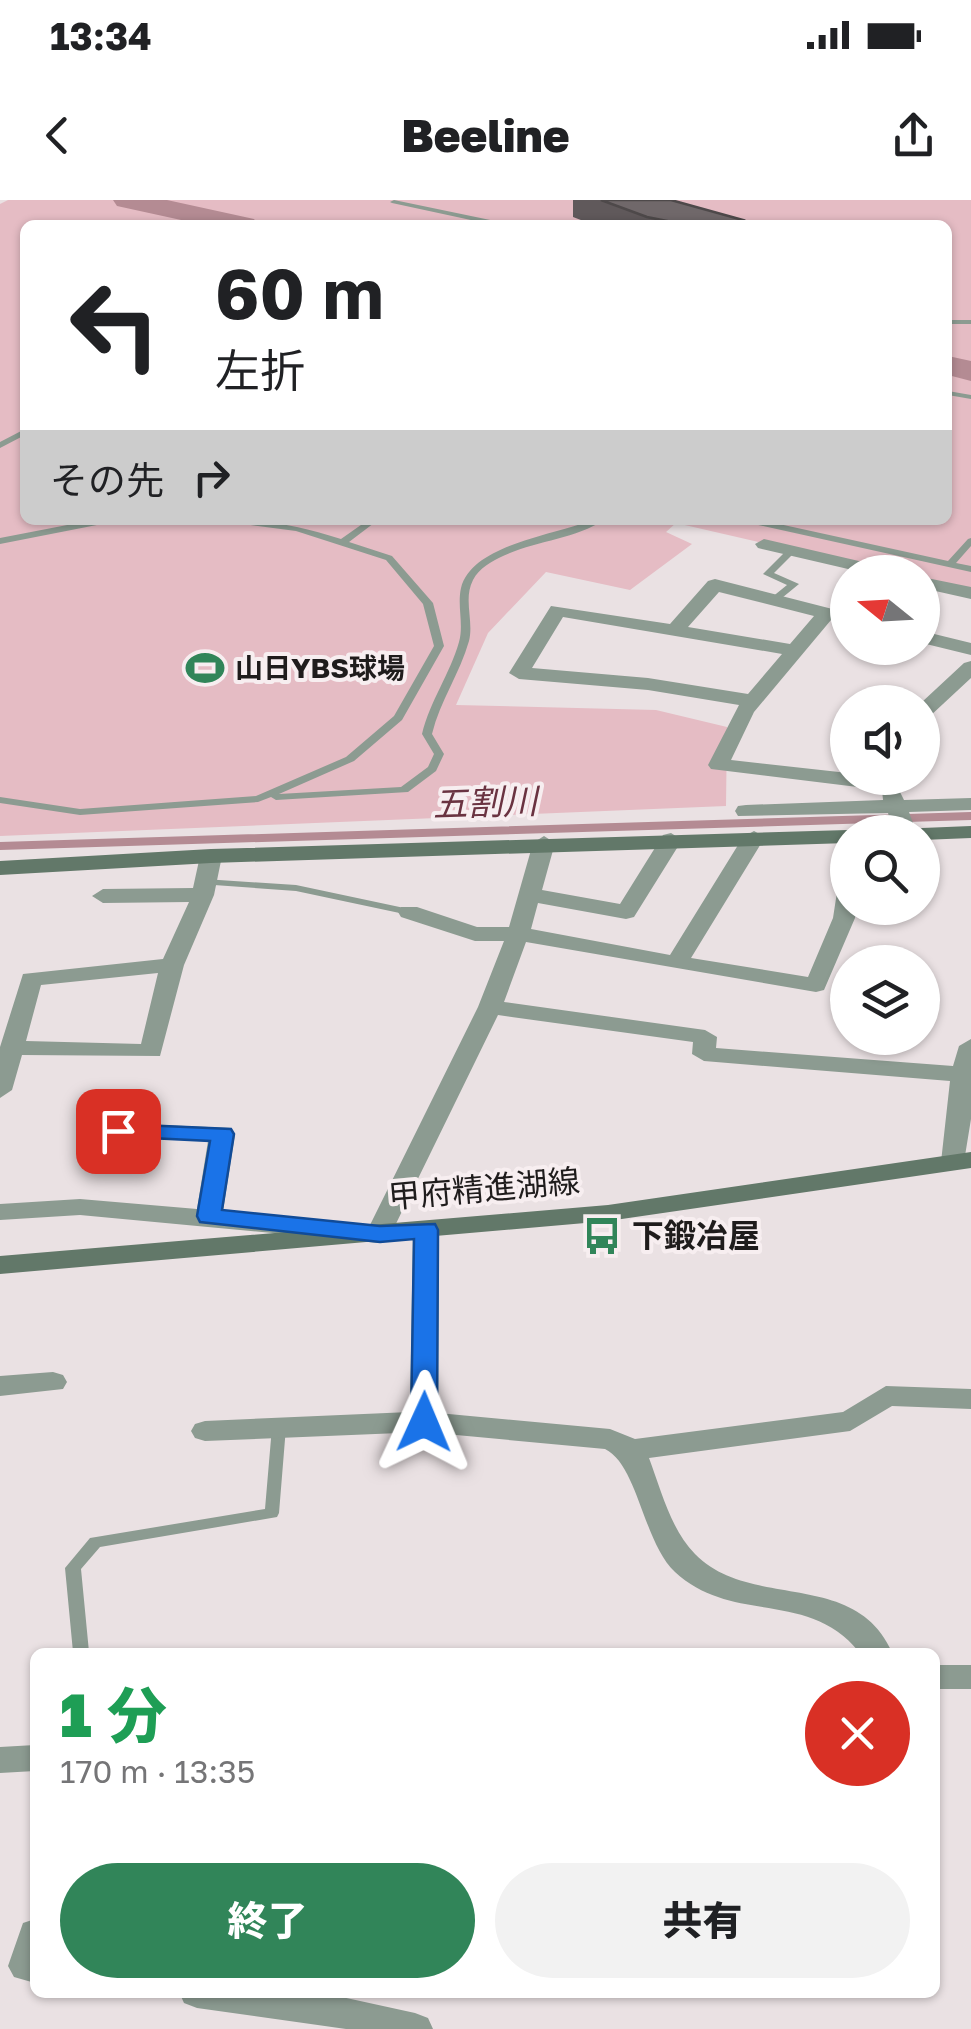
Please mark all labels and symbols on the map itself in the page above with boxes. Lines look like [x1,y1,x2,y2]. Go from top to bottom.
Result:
north arrow [830,555,940,665]
sports icon: 山日YBS球場 [184,647,226,689]
place label: 山日YBS球場 [235,651,405,684]
water label: 五割川 [432,779,542,825]
pin [76,1089,161,1174]
street label: 甲府精進湖線 [387,1161,581,1215]
bus stop icon: 下鍛冶屋 [581,1215,623,1257]
place label: 下鍛冶屋 [632,1216,760,1254]
position arrow [372,1370,476,1474]

